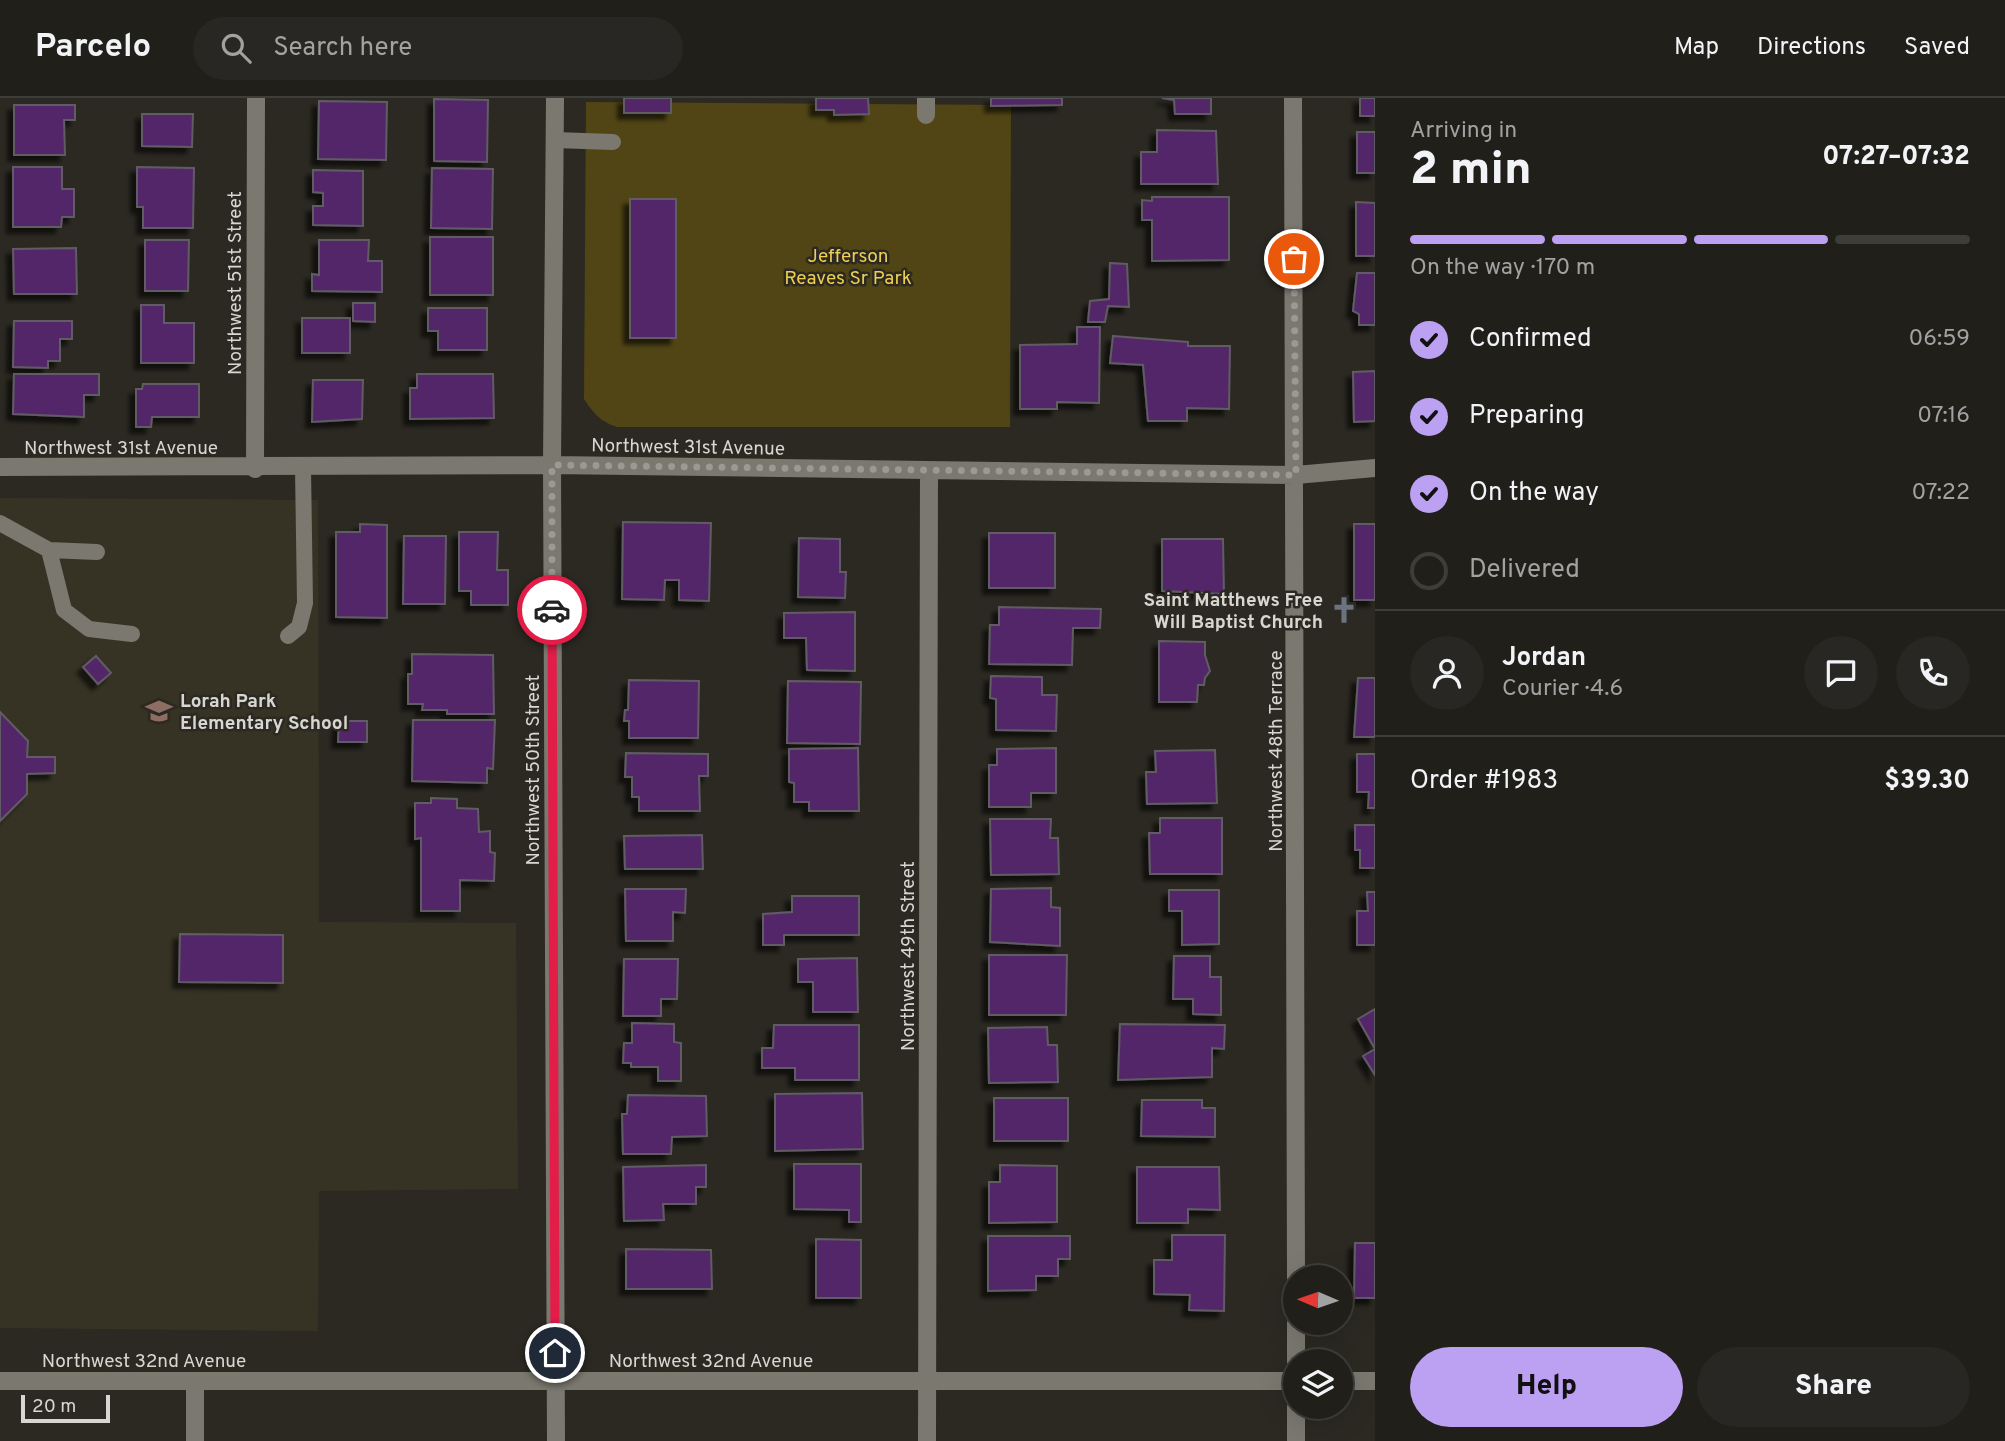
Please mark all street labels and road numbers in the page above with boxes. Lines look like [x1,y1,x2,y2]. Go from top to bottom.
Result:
street label: Northwest 51st Street [224,191,248,375]
street label: Northwest 31st Avenue [591,434,785,462]
street label: Northwest 31st Avenue [24,437,218,461]
street label: Northwest 48th Terrace [1265,650,1289,852]
street label: Northwest 50th Street [522,674,546,866]
street label: Northwest 49th Street [897,861,921,1051]
street label: Northwest 32nd Avenue [42,1350,246,1374]
street label: Northwest 32nd Avenue [609,1350,813,1374]

